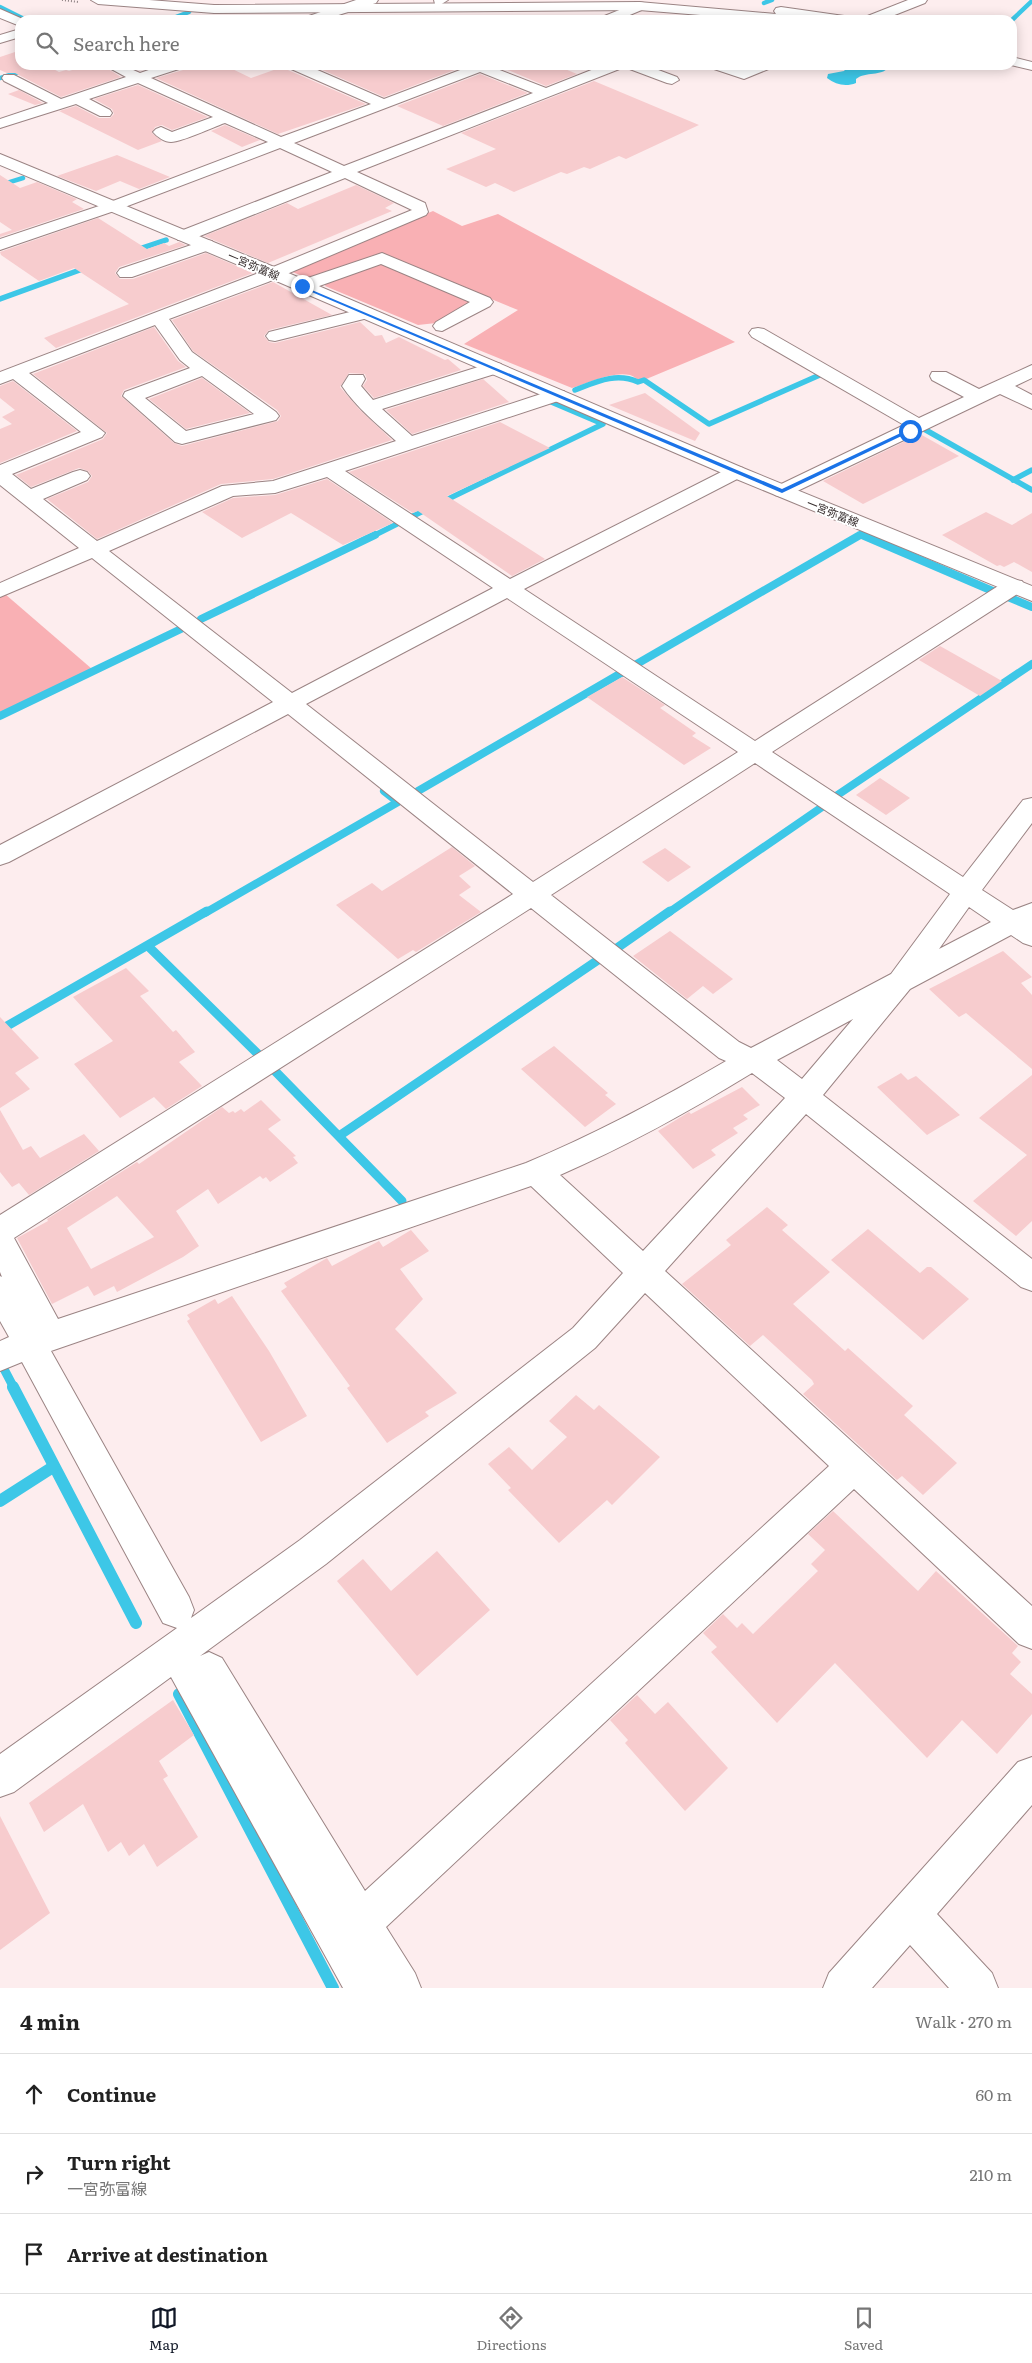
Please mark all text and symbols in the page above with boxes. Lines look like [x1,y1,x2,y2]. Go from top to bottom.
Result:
search box [15,15,1017,70]
icon: search [33,29,61,57]
text: Search here [73,29,180,57]
street label: 一宮弥富線 [226,247,282,283]
route end [291,275,314,298]
route start [899,420,922,443]
street label: 一宮弥富線 [805,494,861,530]
text: 4 min [20,2005,80,2036]
text: Walk · 270 m [915,2009,1012,2033]
icon: ahead [20,2080,48,2108]
text: Continue [67,2080,156,2108]
text: 60 m [975,2082,1012,2106]
text: Turn right [67,2148,171,2176]
icon: right [20,2160,48,2188]
text: 210 m [969,2162,1012,2186]
text: 一宮弥富線 [67,2176,147,2200]
icon: arrive [20,2240,48,2268]
text: Arrive at destination [67,2240,268,2268]
tab: Map [149,2304,179,2354]
tab: Directions [476,2304,546,2354]
tab: Saved [844,2304,883,2354]

